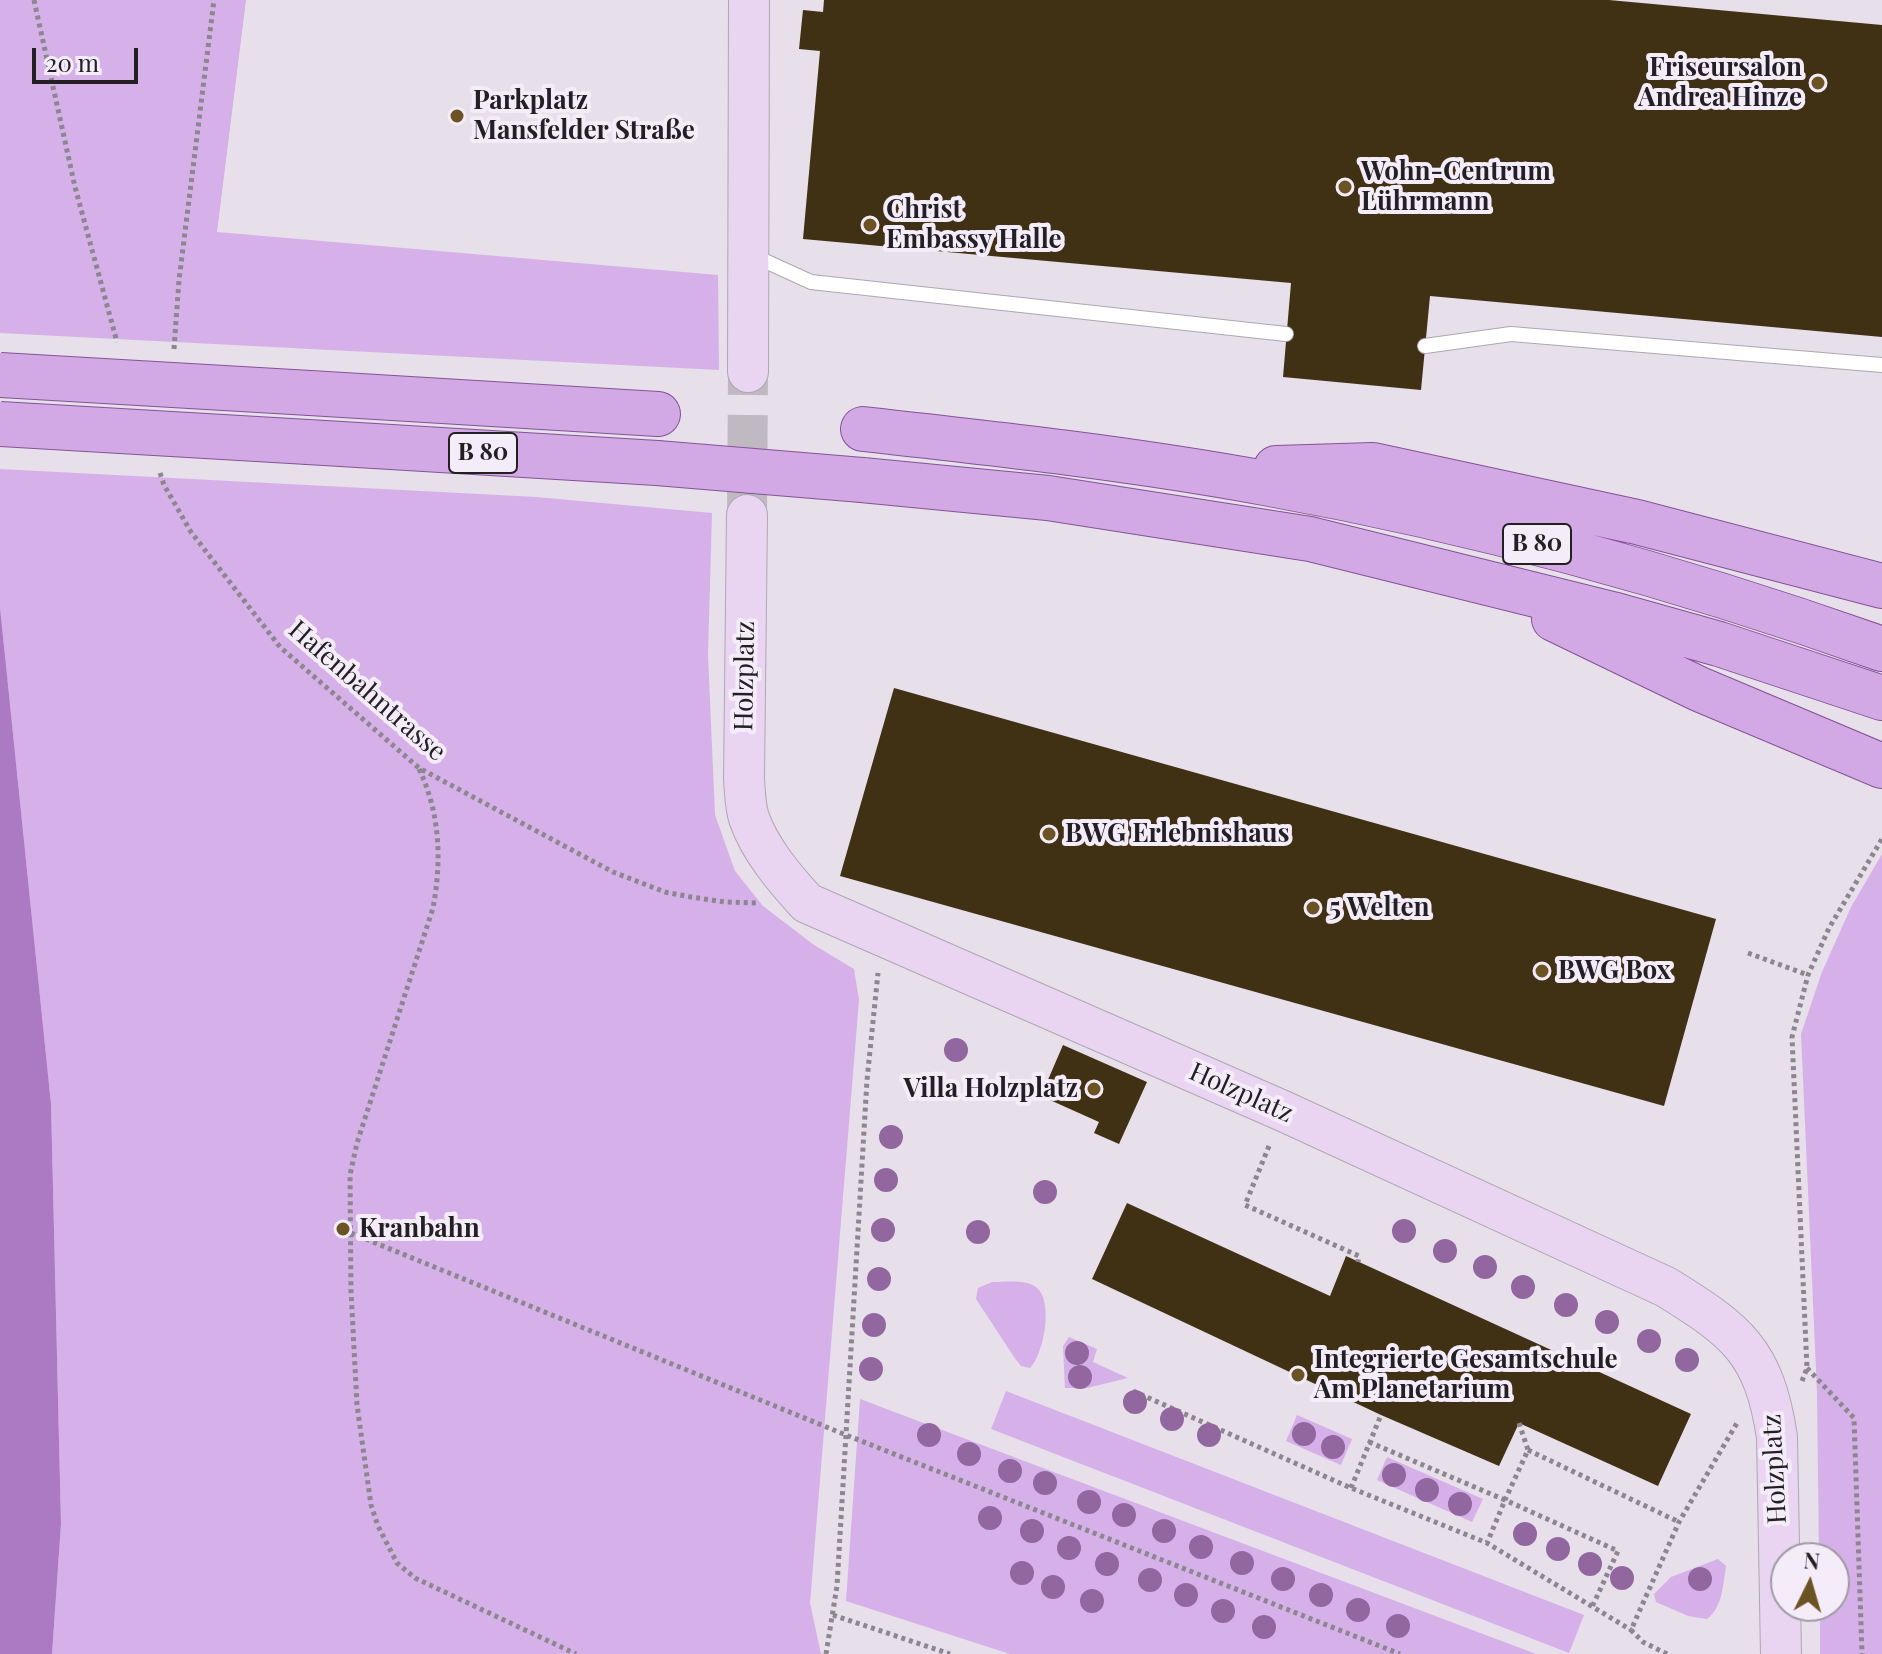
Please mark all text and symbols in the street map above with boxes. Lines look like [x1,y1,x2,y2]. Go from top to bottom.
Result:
scale bar [36,32,142,82]
text: 20 m [46,46,99,78]
place label: Friseursalon Andrea Hinze [1638,52,1802,114]
marker: Friseursalon Andrea Hinze [1809,74,1827,92]
place label: Parkplatz Mansfelder Straße [473,85,695,146]
marker: Parkplatz Mansfelder Straße [448,107,466,125]
place label: Wohn-Centrum Lührmann [1361,156,1551,218]
marker: Wohn-Centrum Lührmann [1336,178,1354,196]
place label: Christ Embassy Halle [886,194,1062,256]
marker: Christ Embassy Halle [861,216,879,234]
road number: B 80 [449,433,517,473]
road number: B 80 [1503,524,1571,564]
street label: Hafenbahntrasse [282,614,452,768]
street label: Holzplatz [728,621,762,731]
place label: BWG Erlebnishaus [1065,818,1289,850]
marker: BWG Erlebnishaus [1040,825,1058,843]
place label: 5 Welten [1329,892,1430,924]
marker: 5 Welten [1304,899,1322,917]
place label: BWG Box [1558,955,1671,987]
marker: BWG Box [1533,962,1551,980]
street label: Holzplatz [1184,1056,1298,1130]
place label: Villa Holzplatz [904,1073,1078,1105]
marker: Villa Holzplatz [1085,1080,1103,1098]
place label: Kranbahn [359,1213,480,1245]
marker: Kranbahn [334,1220,352,1238]
place label: Integrierte Gesamtschule Am Planetarium [1314,1344,1618,1406]
marker: Integrierte Gesamtschule Am Planetarium [1289,1366,1307,1384]
street label: Holzplatz [1757,1413,1793,1525]
north arrow [1770,1542,1850,1622]
text: N [1803,1544,1821,1576]

